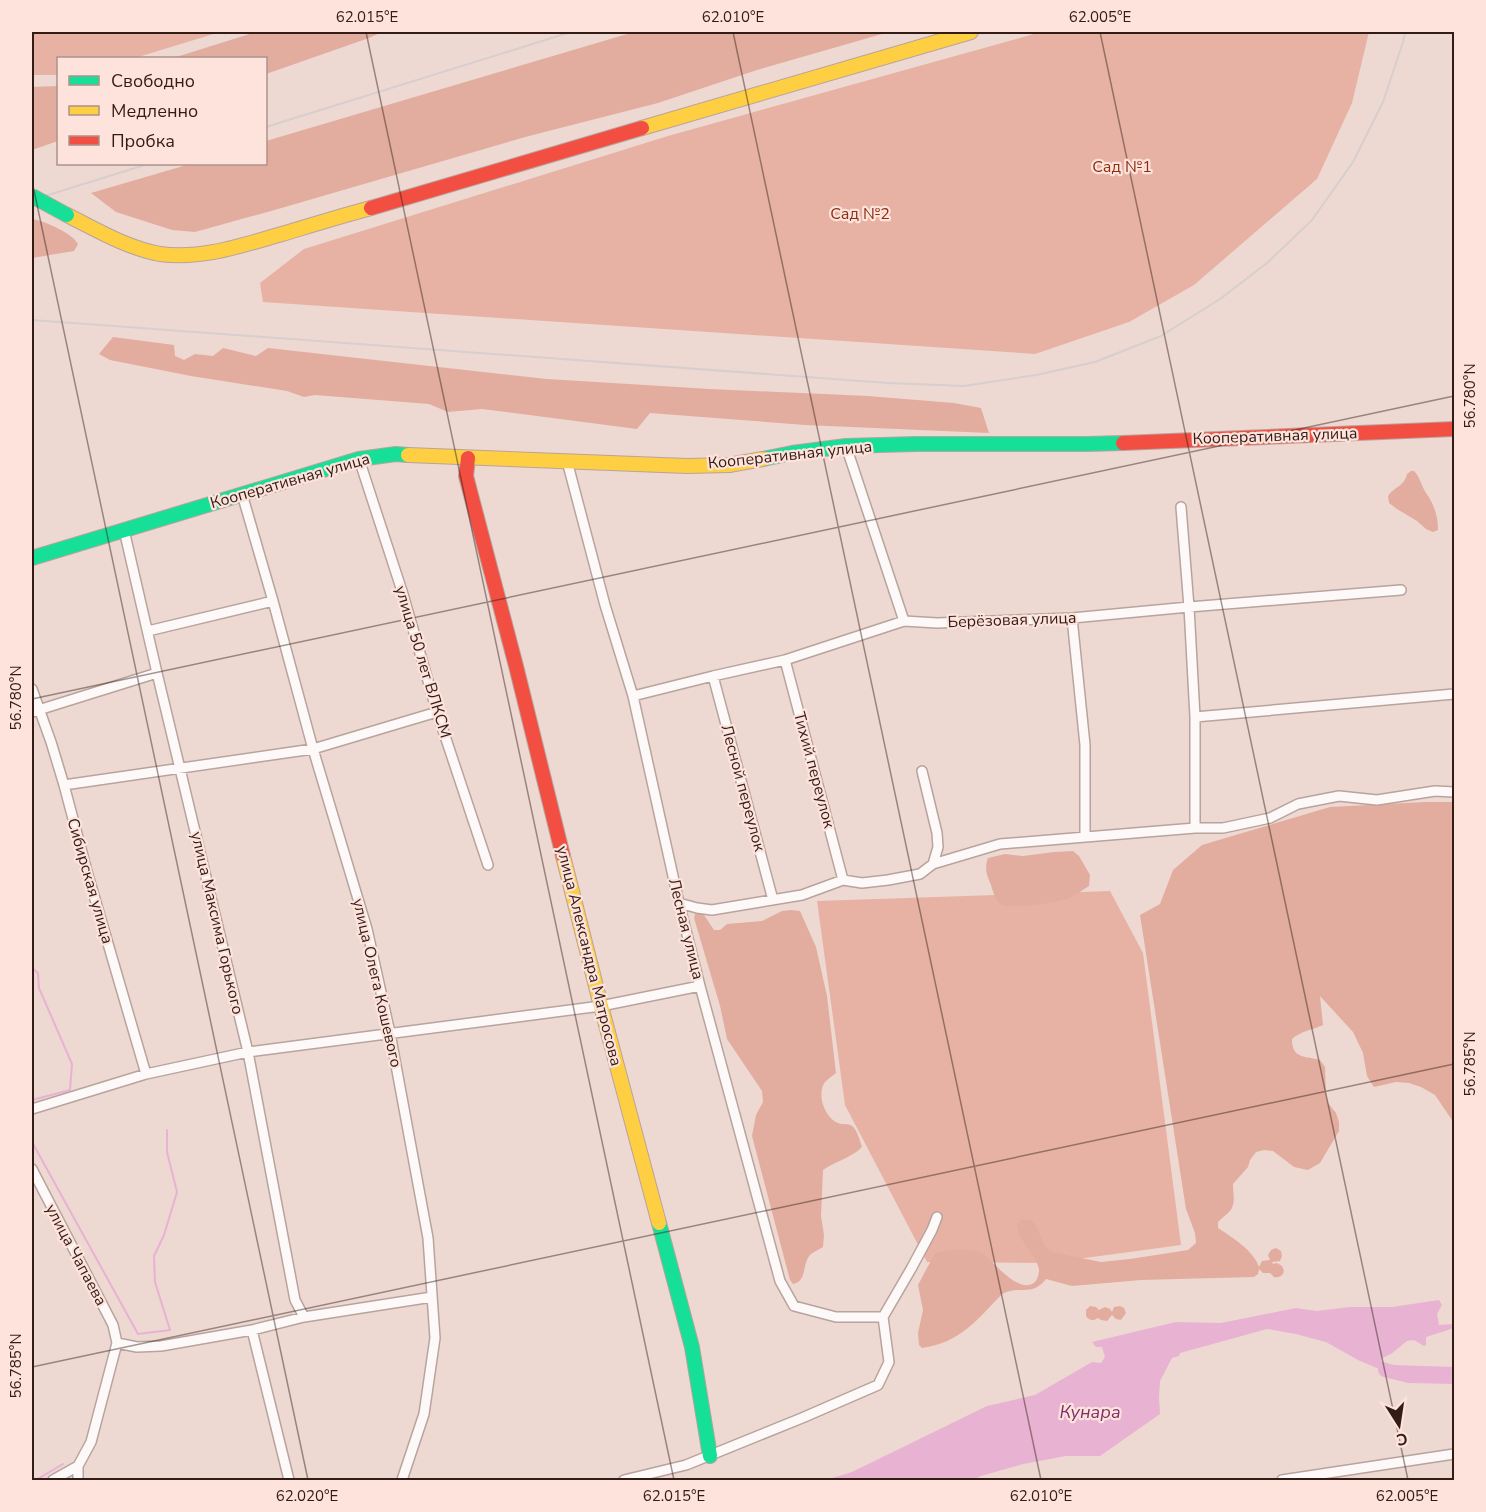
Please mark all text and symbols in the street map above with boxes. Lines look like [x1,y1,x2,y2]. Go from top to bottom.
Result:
text: 62.015°E [336,7,398,27]
text: 62.010°E [702,7,764,27]
text: 62.005°E [1069,7,1131,27]
legend [57,57,267,165]
text: Свободно [111,69,195,93]
text: Медленно [111,99,198,123]
text: Пробка [111,129,175,153]
park label: Сад №1 [1092,156,1152,178]
park label: Сад №2 [830,203,890,225]
text: 56.780°N [1460,363,1480,429]
street label: Кооперативная улица [1192,422,1358,450]
street label: Кооперативная улица [707,435,873,475]
street label: Кооперативная улица [208,448,372,514]
street label: улица 50 лет ВЛКСМ [389,583,457,741]
street label: Берёзовая улица [947,607,1077,633]
text: 56.780°N [6,665,26,731]
street label: Тихий переулок [788,709,840,831]
street label: Лесной переулок [715,722,771,854]
street label: Сибирская улица [62,816,118,946]
street label: улица Максима Горького [185,829,249,1017]
street label: улица Александра Матросова [551,844,627,1068]
street label: Лесная улица [663,876,709,982]
street label: улица Олега Кошевого [347,896,407,1070]
text: 56.785°N [1460,1031,1480,1097]
street label: улица Чапаева [40,1200,112,1310]
text: 56.785°N [6,1333,26,1399]
north arrow [1369,1395,1429,1455]
water label: Кунара [1059,1400,1121,1424]
text: С [1394,1427,1410,1451]
text: 62.020°E [276,1486,338,1506]
text: 62.015°E [643,1486,705,1506]
text: 62.010°E [1010,1486,1072,1506]
text: 62.005°E [1376,1486,1438,1506]

